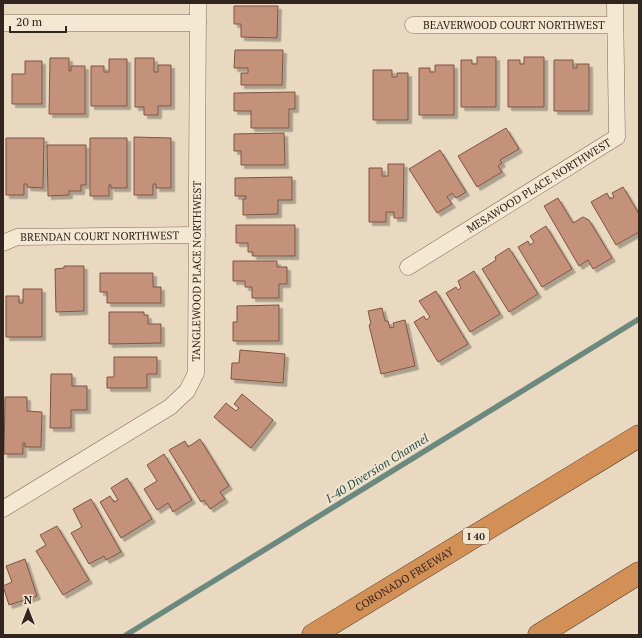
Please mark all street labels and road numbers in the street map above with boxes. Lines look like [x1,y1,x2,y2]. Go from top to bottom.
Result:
street label: BEAVERWOOD COURT NORTHWEST [423,18,605,32]
street label: MESAWOOD PLACE NORTHWEST [464,135,614,236]
street label: TANGLEWOOD PLACE NORTHWEST [189,181,204,362]
street label: BRENDAN COURT NORTHWEST [20,228,180,244]
road number: I 40 [463,528,489,544]
street label: CORONADO FREEWAY [353,543,457,615]

